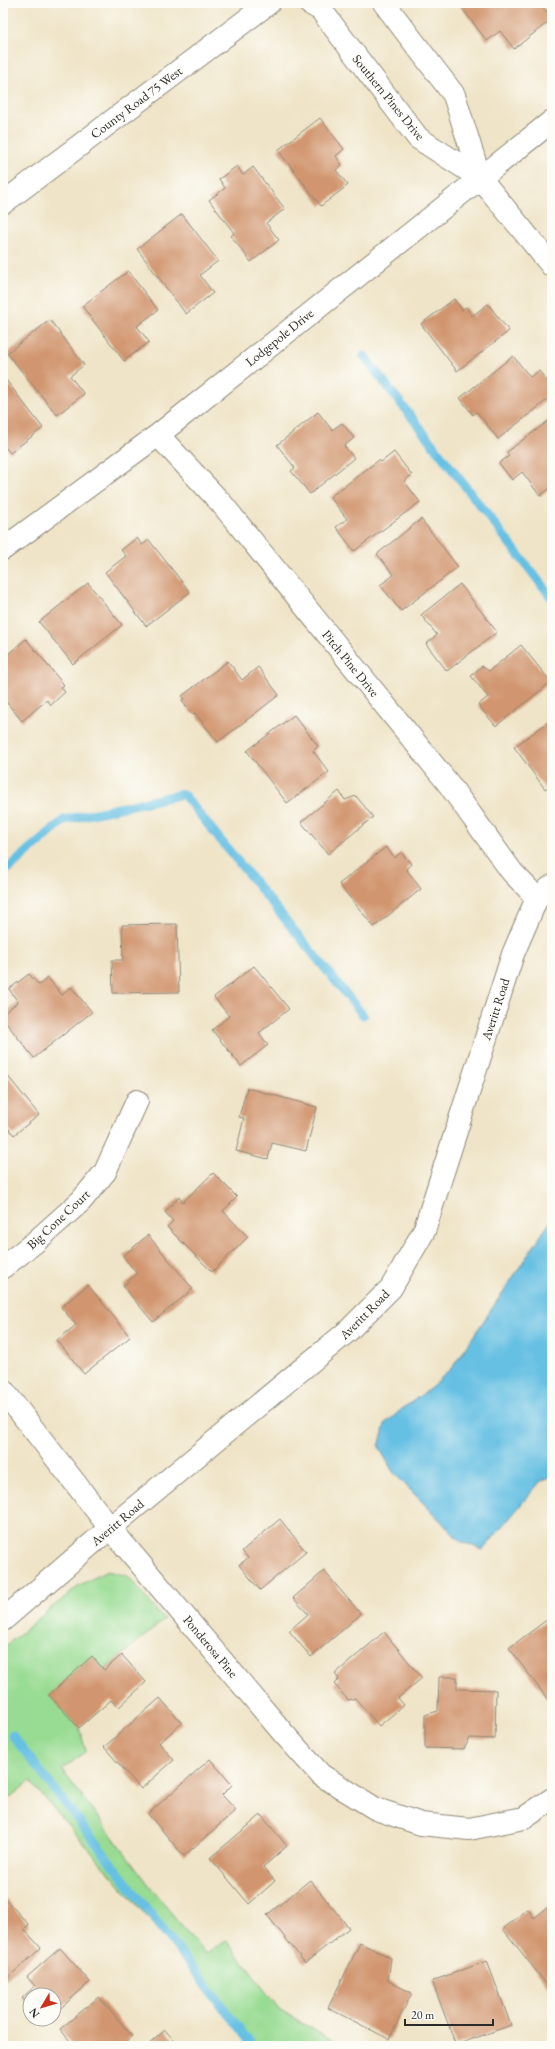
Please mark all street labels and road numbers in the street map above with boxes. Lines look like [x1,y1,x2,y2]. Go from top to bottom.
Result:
street label: Southern Pines Drive [349,51,429,144]
street label: County Road 75 West [87,62,186,142]
street label: Lodgepole Drive [242,305,317,370]
street label: Pitch Pine Drive [318,626,383,700]
street label: Averitt Road [477,976,514,1043]
street label: Big Cone Court [23,1186,93,1253]
street label: Averitt Road [335,1285,393,1344]
street label: Averitt Road [87,1495,148,1550]
street label: Ponderosa Pine [180,1612,242,1681]

